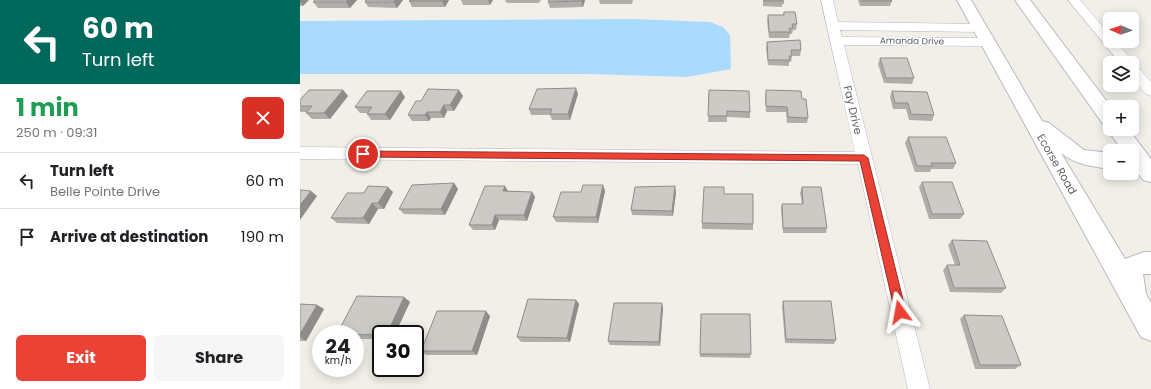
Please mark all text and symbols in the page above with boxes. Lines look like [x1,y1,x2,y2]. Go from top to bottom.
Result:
text: 60 m [82,9,154,48]
north arrow [1103,12,1139,48]
map controls [1103,12,1139,180]
icon: left [16,16,68,68]
street label: Amanda Drive [880,34,945,48]
text: Turn left [82,47,154,72]
button: layers [1103,56,1139,92]
street label: Fay Drive [840,84,866,136]
text: 1 min [16,91,79,124]
button: close [242,97,284,139]
button: + [1103,100,1139,136]
text: 250 m · 09:31 [16,123,97,142]
street label: Ecorse Road [1033,131,1081,197]
pin [346,137,380,171]
icon: arrive [352,143,374,165]
button: − [1103,144,1139,180]
text: Turn left [50,160,114,181]
icon: left [16,170,38,192]
text: 60 m [246,170,284,191]
text: Belle Pointe Drive [50,182,160,201]
icon: arrive [16,226,38,248]
text: Arrive at destination [50,226,208,247]
text: 190 m [241,226,284,247]
position arrow [879,291,921,333]
speed limit sign: 30 [372,325,424,377]
text: 24 [326,332,350,360]
button: Exit [16,335,146,381]
button: Share [154,335,284,381]
text: km/h [325,353,351,368]

